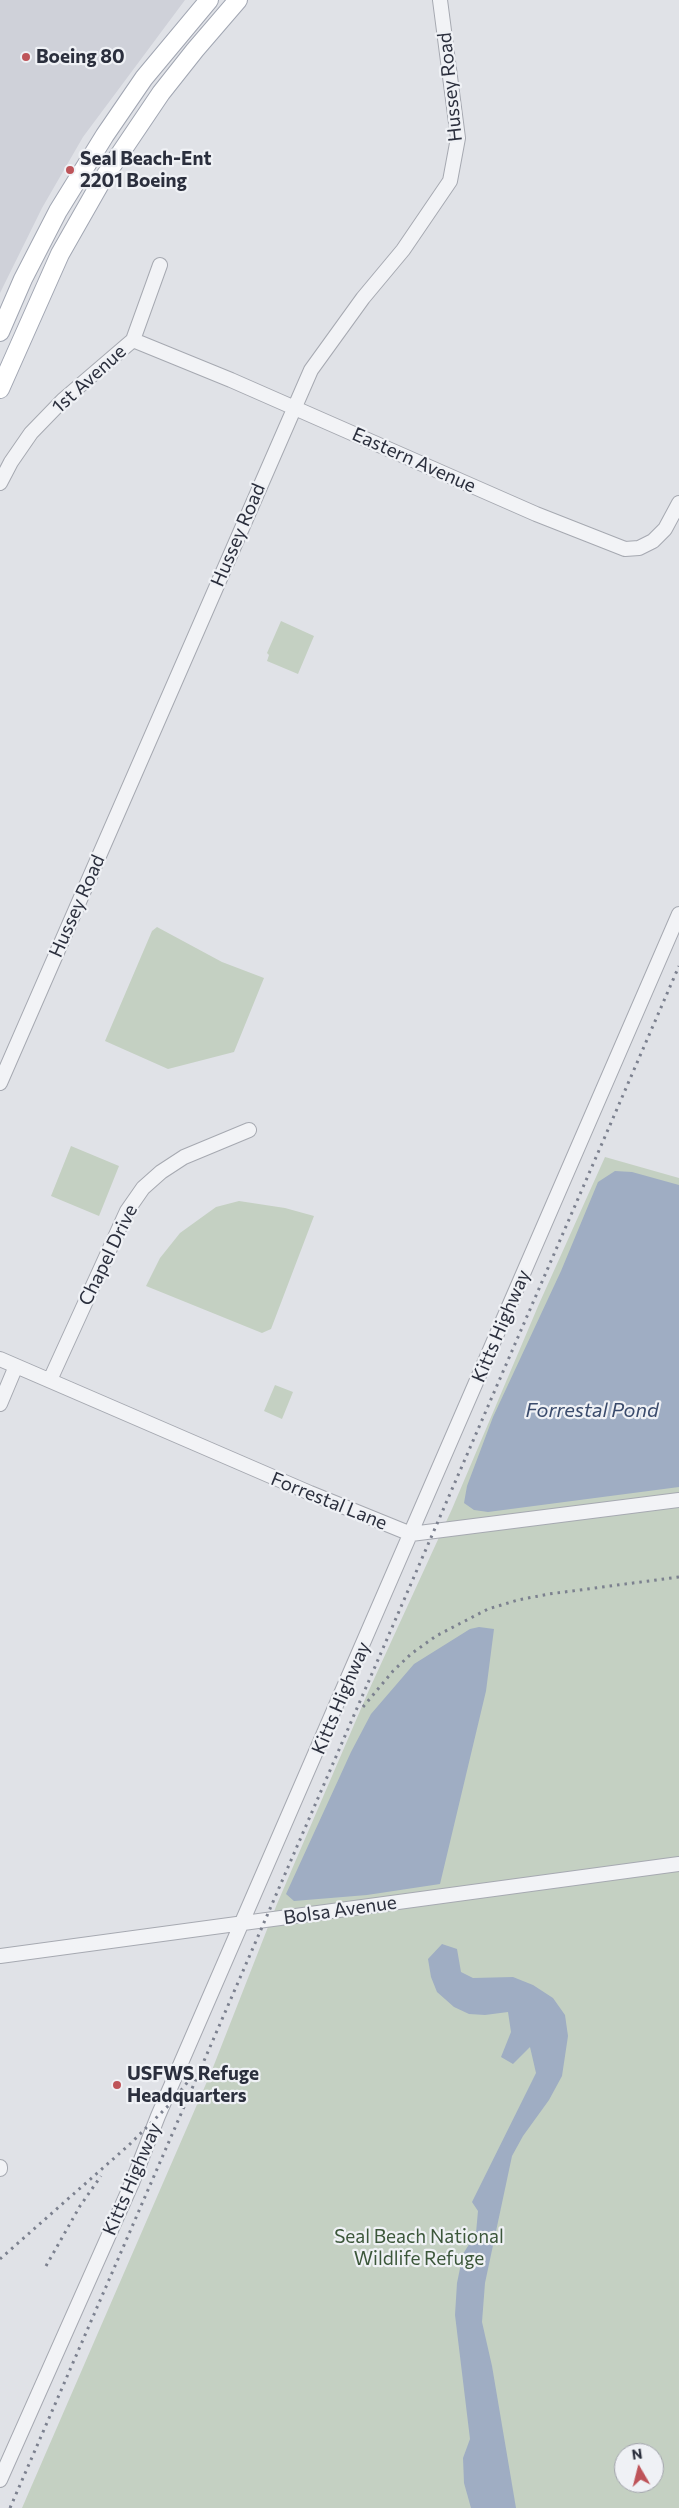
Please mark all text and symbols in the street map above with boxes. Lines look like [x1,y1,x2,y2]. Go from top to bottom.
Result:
street label: Hussey Road [433,31,467,143]
place label: Boeing 80 [36,46,125,68]
marker: Boeing 80 [20,51,32,63]
place label: Seal Beach-Ent 2201 Boeing [80,148,211,192]
marker: Seal Beach-Ent 2201 Boeing [64,164,76,176]
street label: 1st Avenue [47,340,131,418]
street label: Eastern Avenue [349,423,479,497]
street label: Hussey Road [206,480,270,590]
street label: Hussey Road [44,851,110,961]
street label: Chapel Drive [74,1201,142,1309]
street label: Kitts Highway [467,1266,535,1386]
water label: Forrestal Pond [526,1398,658,1422]
street label: Forrestal Lane [268,1467,390,1535]
street label: Kitts Highway [307,1638,375,1758]
street label: Bolsa Avenue [282,1891,398,1929]
place label: USFWS Refuge Headquarters [127,2063,259,2107]
marker: USFWS Refuge Headquarters [111,2079,123,2091]
street label: Kitts Highway [98,2119,166,2239]
park label: Seal Beach National Wildlife Refuge [334,2226,504,2270]
north arrow [614,2443,664,2493]
text: N [631,2444,643,2463]

